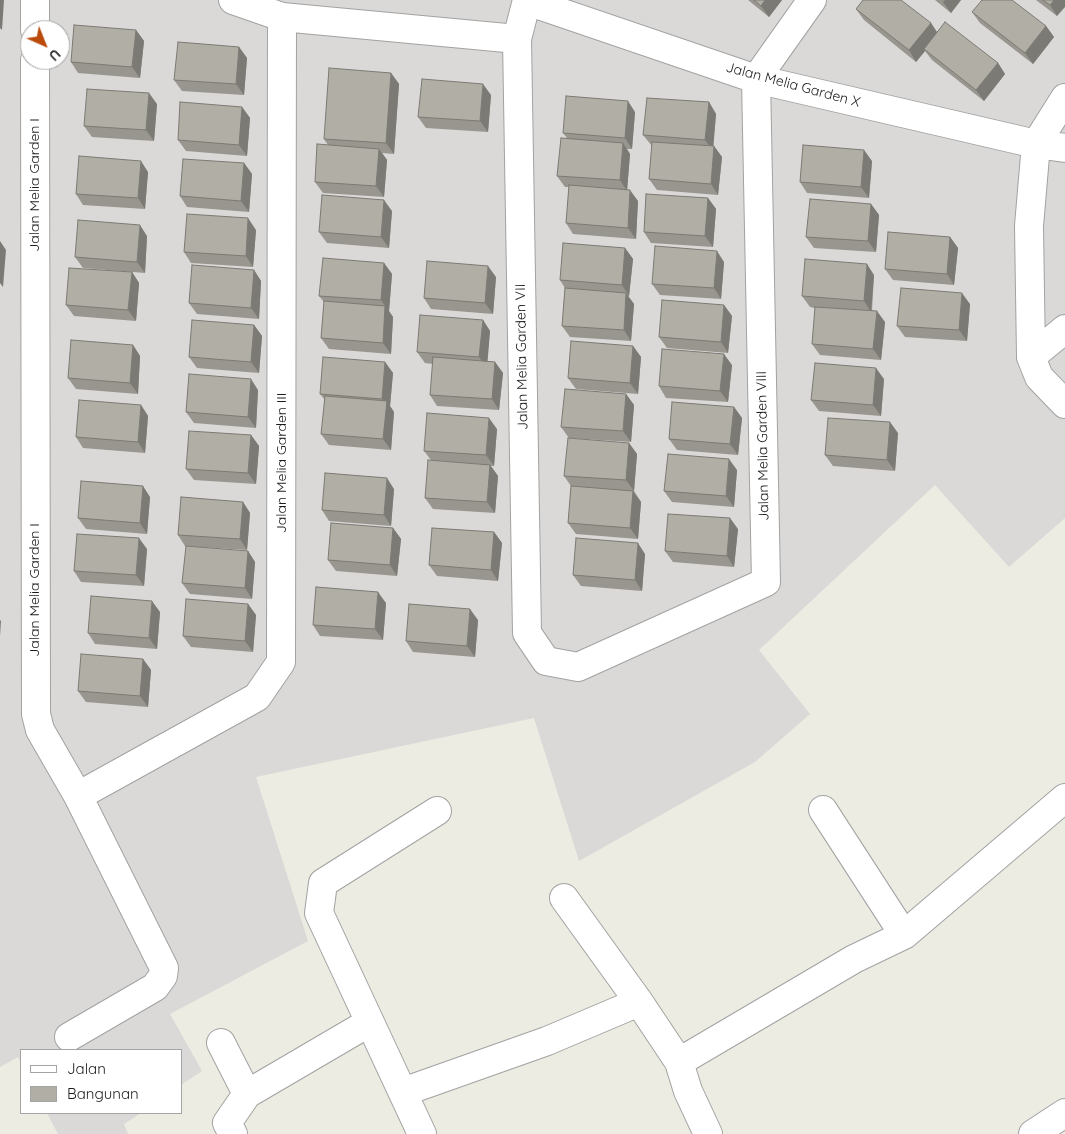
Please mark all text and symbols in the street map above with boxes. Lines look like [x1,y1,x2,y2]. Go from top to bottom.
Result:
north arrow [20,20,70,70]
text: U [45,45,65,65]
street label: Jalan Melia Garden X [724,59,862,111]
street label: Jalan Melia Garden I [27,118,43,252]
street label: Jalan Melia Garden VII [512,284,532,430]
street label: Jalan Melia Garden VIII [753,371,773,521]
street label: Jalan Melia Garden III [274,393,290,533]
street label: Jalan Melia Garden I [27,523,43,657]
legend [20,1049,182,1114]
text: Jalan [67,1059,106,1078]
text: Bangunan [67,1084,139,1103]

